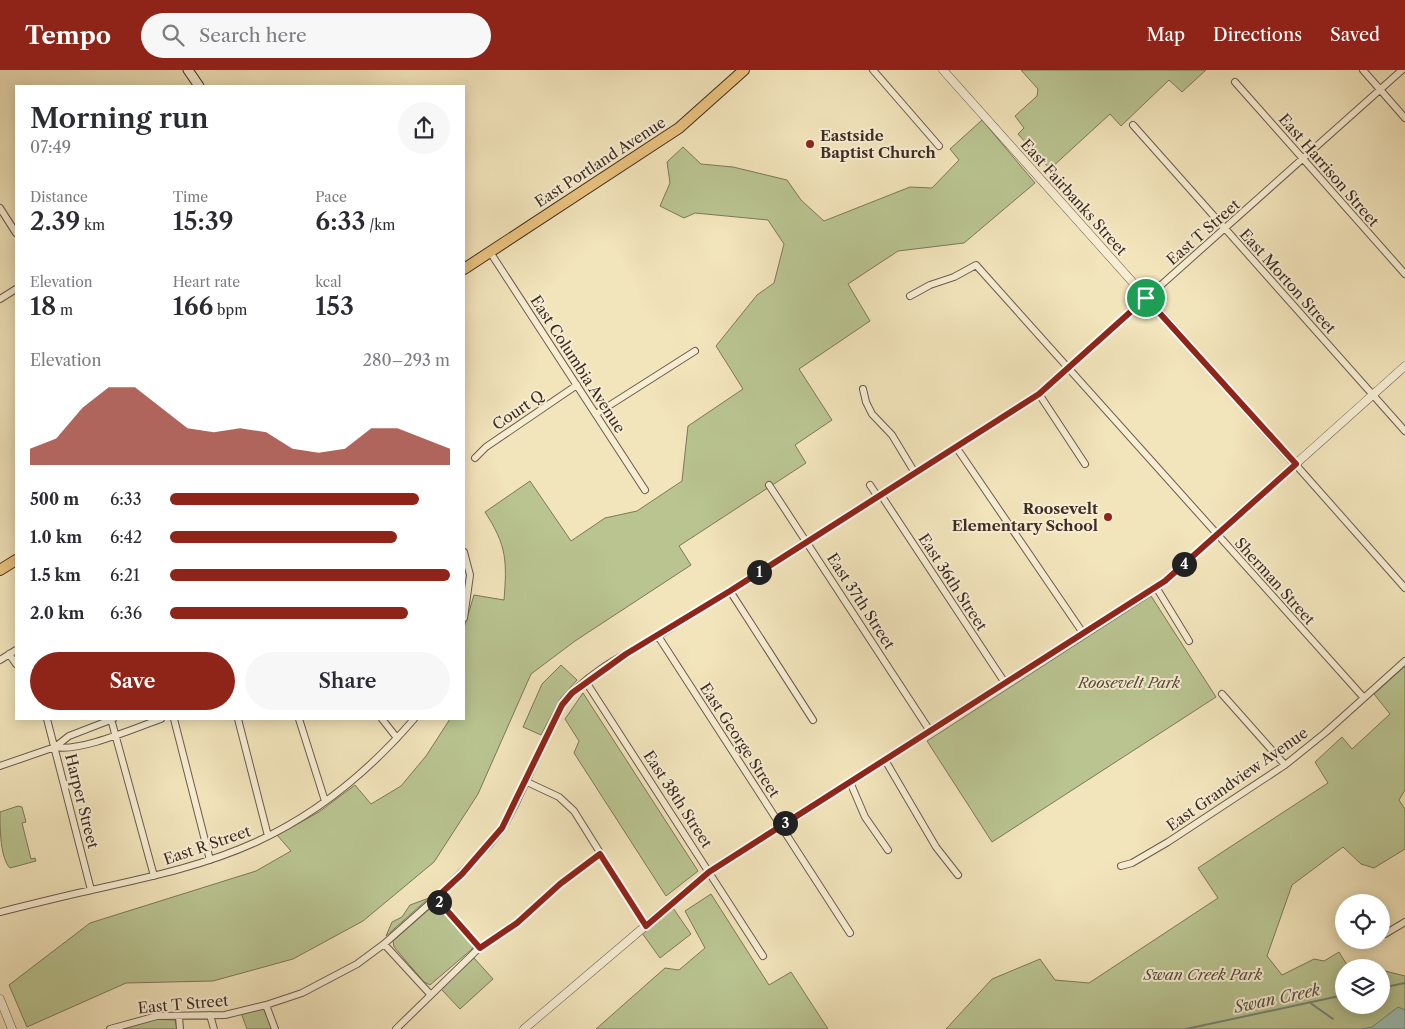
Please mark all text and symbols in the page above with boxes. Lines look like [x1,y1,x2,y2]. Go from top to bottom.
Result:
search box [141,13,491,58]
text: Tempo [25,21,111,50]
icon: search [159,21,187,49]
text: Search here [199,24,307,47]
text: Map [1146,24,1185,46]
text: Directions [1213,24,1302,46]
text: Saved [1330,24,1380,46]
text: Morning run [30,101,209,135]
button: share [398,102,450,154]
street label: East Harrison Street [1275,110,1384,231]
street label: East Portland Avenue [531,113,669,211]
place label: Eastside Baptist Church [820,126,937,162]
street label: East Fairbanks Street [1017,135,1132,260]
text: 07:49 [30,137,71,157]
marker: Eastside Baptist Church [804,138,816,150]
text: Distance [30,188,88,206]
text: Time [173,188,208,206]
text: Pace [315,188,347,206]
street label: East T Street [1162,195,1244,269]
text: 2.39 [30,206,80,237]
text: 15:39 [173,206,234,237]
text: 6:33 [315,206,365,237]
text: km [80,216,105,234]
text: /km [365,216,395,234]
street label: East Morton Street [1236,225,1341,338]
text: Elevation [30,273,93,291]
text: Heart rate [173,273,240,291]
text: kcal [315,273,342,291]
pin [1125,277,1167,319]
icon: arrive [1132,284,1160,312]
text: 18 [30,291,56,322]
text: 166 [173,291,213,322]
text: 153 [315,291,354,322]
street label: East Columbia Avenue [526,292,630,436]
text: m [56,301,73,319]
text: bpm [213,301,247,319]
text: Elevation [30,350,101,370]
text: 280–293 m [363,350,450,370]
street label: Court Q [489,386,548,434]
text: 500 m [30,489,79,509]
text: 6:33 [110,489,141,509]
place label: Roosevelt Elementary School [952,499,1098,535]
marker: Roosevelt Elementary School [1102,511,1114,523]
text: 1.0 km [30,527,82,547]
text: 6:42 [110,527,142,547]
street label: East 36th Street [914,530,992,635]
street label: Sherman Street [1231,533,1320,629]
street label: East 37th Street [823,549,900,653]
pin: 4 [1172,552,1196,576]
text: 4 [1180,555,1189,573]
pin: 1 [746,560,772,584]
text: 1 [756,563,763,581]
text: 1.5 km [30,565,81,585]
text: 6:21 [110,565,140,585]
text: 2.0 km [30,603,84,623]
text: 6:36 [110,603,142,623]
button: Save [30,652,235,710]
button: Share [245,652,450,710]
park label: Roosevelt Park [1077,673,1180,692]
street label: East George Street [696,679,784,801]
street label: East Grandview Avenue [1163,723,1311,835]
street label: East 38th Street [639,747,717,852]
street label: Harper Street [61,752,103,851]
pin: 3 [772,810,798,836]
text: 3 [782,814,789,832]
street label: East R Street [161,821,254,869]
pin: 2 [426,890,452,914]
text: 2 [435,893,444,911]
map controls [1335,894,1390,1014]
button: locate [1335,894,1390,949]
button: layers [1335,959,1390,1014]
park label: Swan Creek Park [1143,965,1262,984]
water label: Swan Creek [1231,979,1322,1017]
street label: East T Street [137,991,230,1017]

